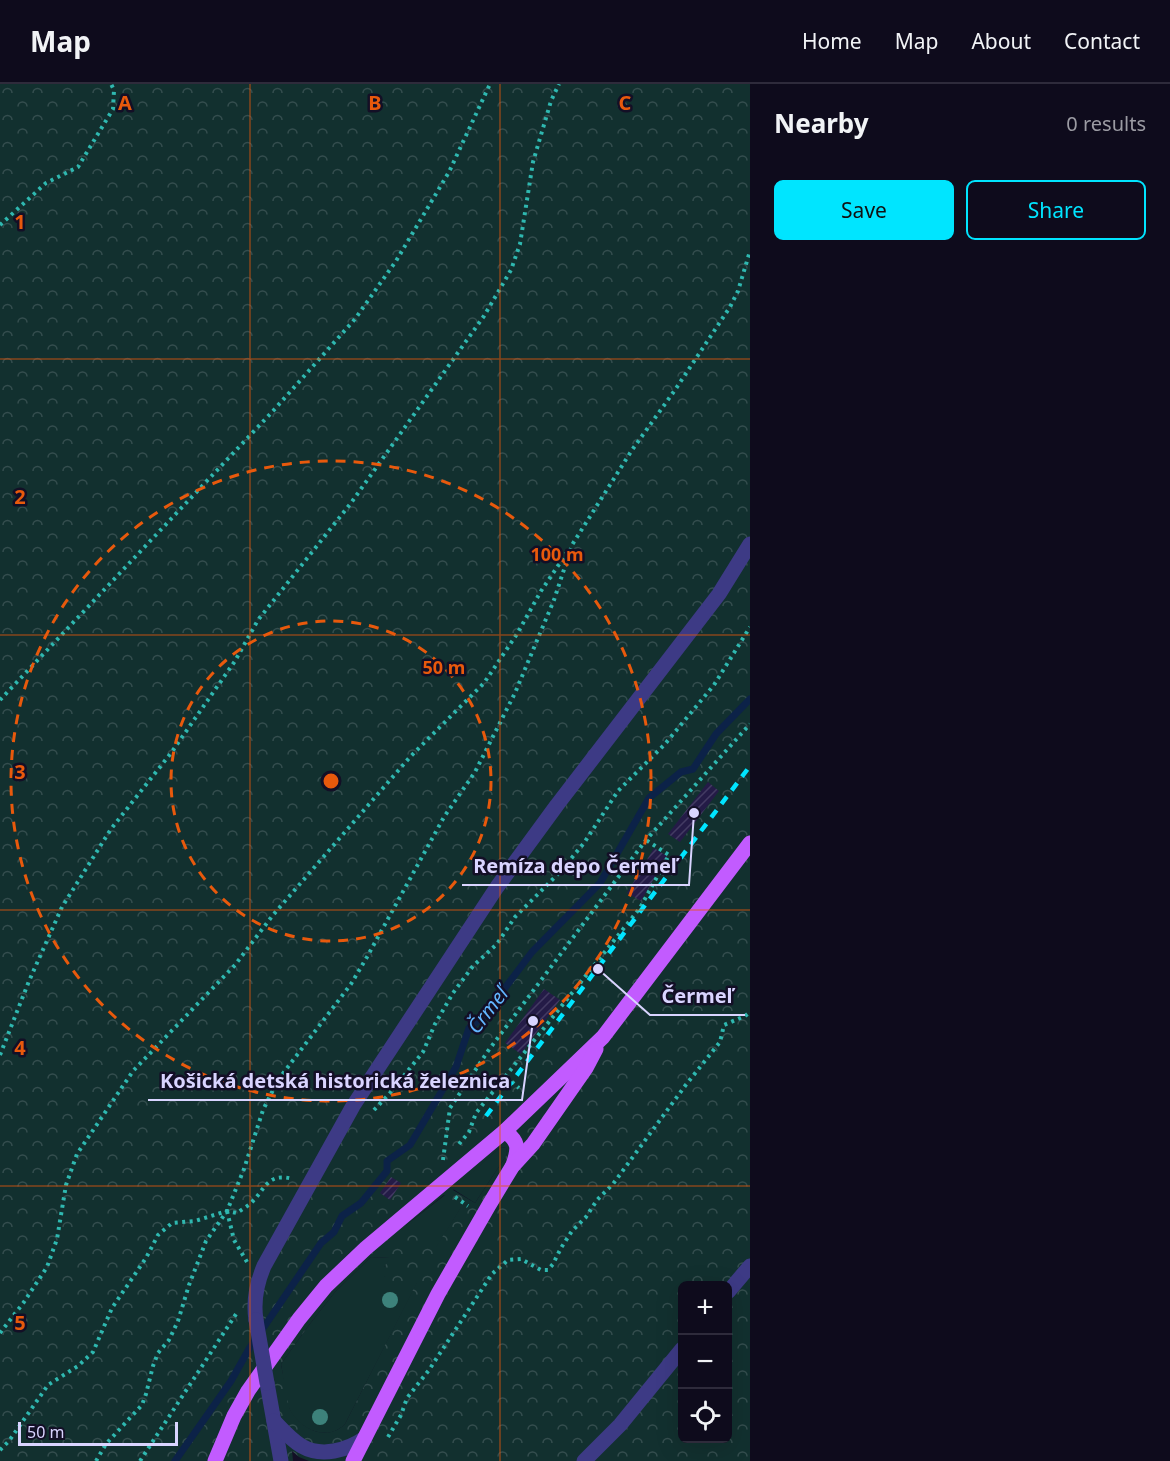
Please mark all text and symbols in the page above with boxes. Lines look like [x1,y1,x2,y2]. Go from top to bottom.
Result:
text: Map [30,22,91,60]
text: Home [802,27,862,55]
text: Map [895,27,938,55]
text: About [971,27,1031,55]
text: Contact [1064,27,1140,55]
text: A [118,89,132,116]
text: B [368,89,382,116]
text: C [619,89,632,116]
text: Nearby [774,105,869,141]
text: 0 results [1066,110,1146,137]
button: Save [774,180,954,240]
button: Share [966,180,1146,240]
text: 1 [14,208,26,235]
text: 2 [14,483,26,510]
text: 100 m [530,542,584,566]
text: 50 m [423,655,465,679]
text: 3 [14,758,26,785]
centre of rings [321,771,341,791]
callout: Remíza depo Čermeľ [462,847,689,885]
text: Remíza depo Čermeľ [473,852,680,879]
callout: Čermeľ [650,977,745,1015]
water label: Črmeľ [461,978,517,1039]
text: Čermeľ [661,982,736,1009]
text: 4 [14,1034,26,1061]
callout: Košická detská historická železnica [148,1062,522,1100]
text: Košická detská historická železnica [160,1067,510,1094]
map controls [678,1281,732,1443]
button: + [678,1281,732,1335]
text: 5 [14,1309,26,1336]
button: − [678,1335,732,1389]
button: locate [678,1389,732,1443]
scale bar [18,1419,178,1446]
text: 50 m [27,1421,64,1443]

